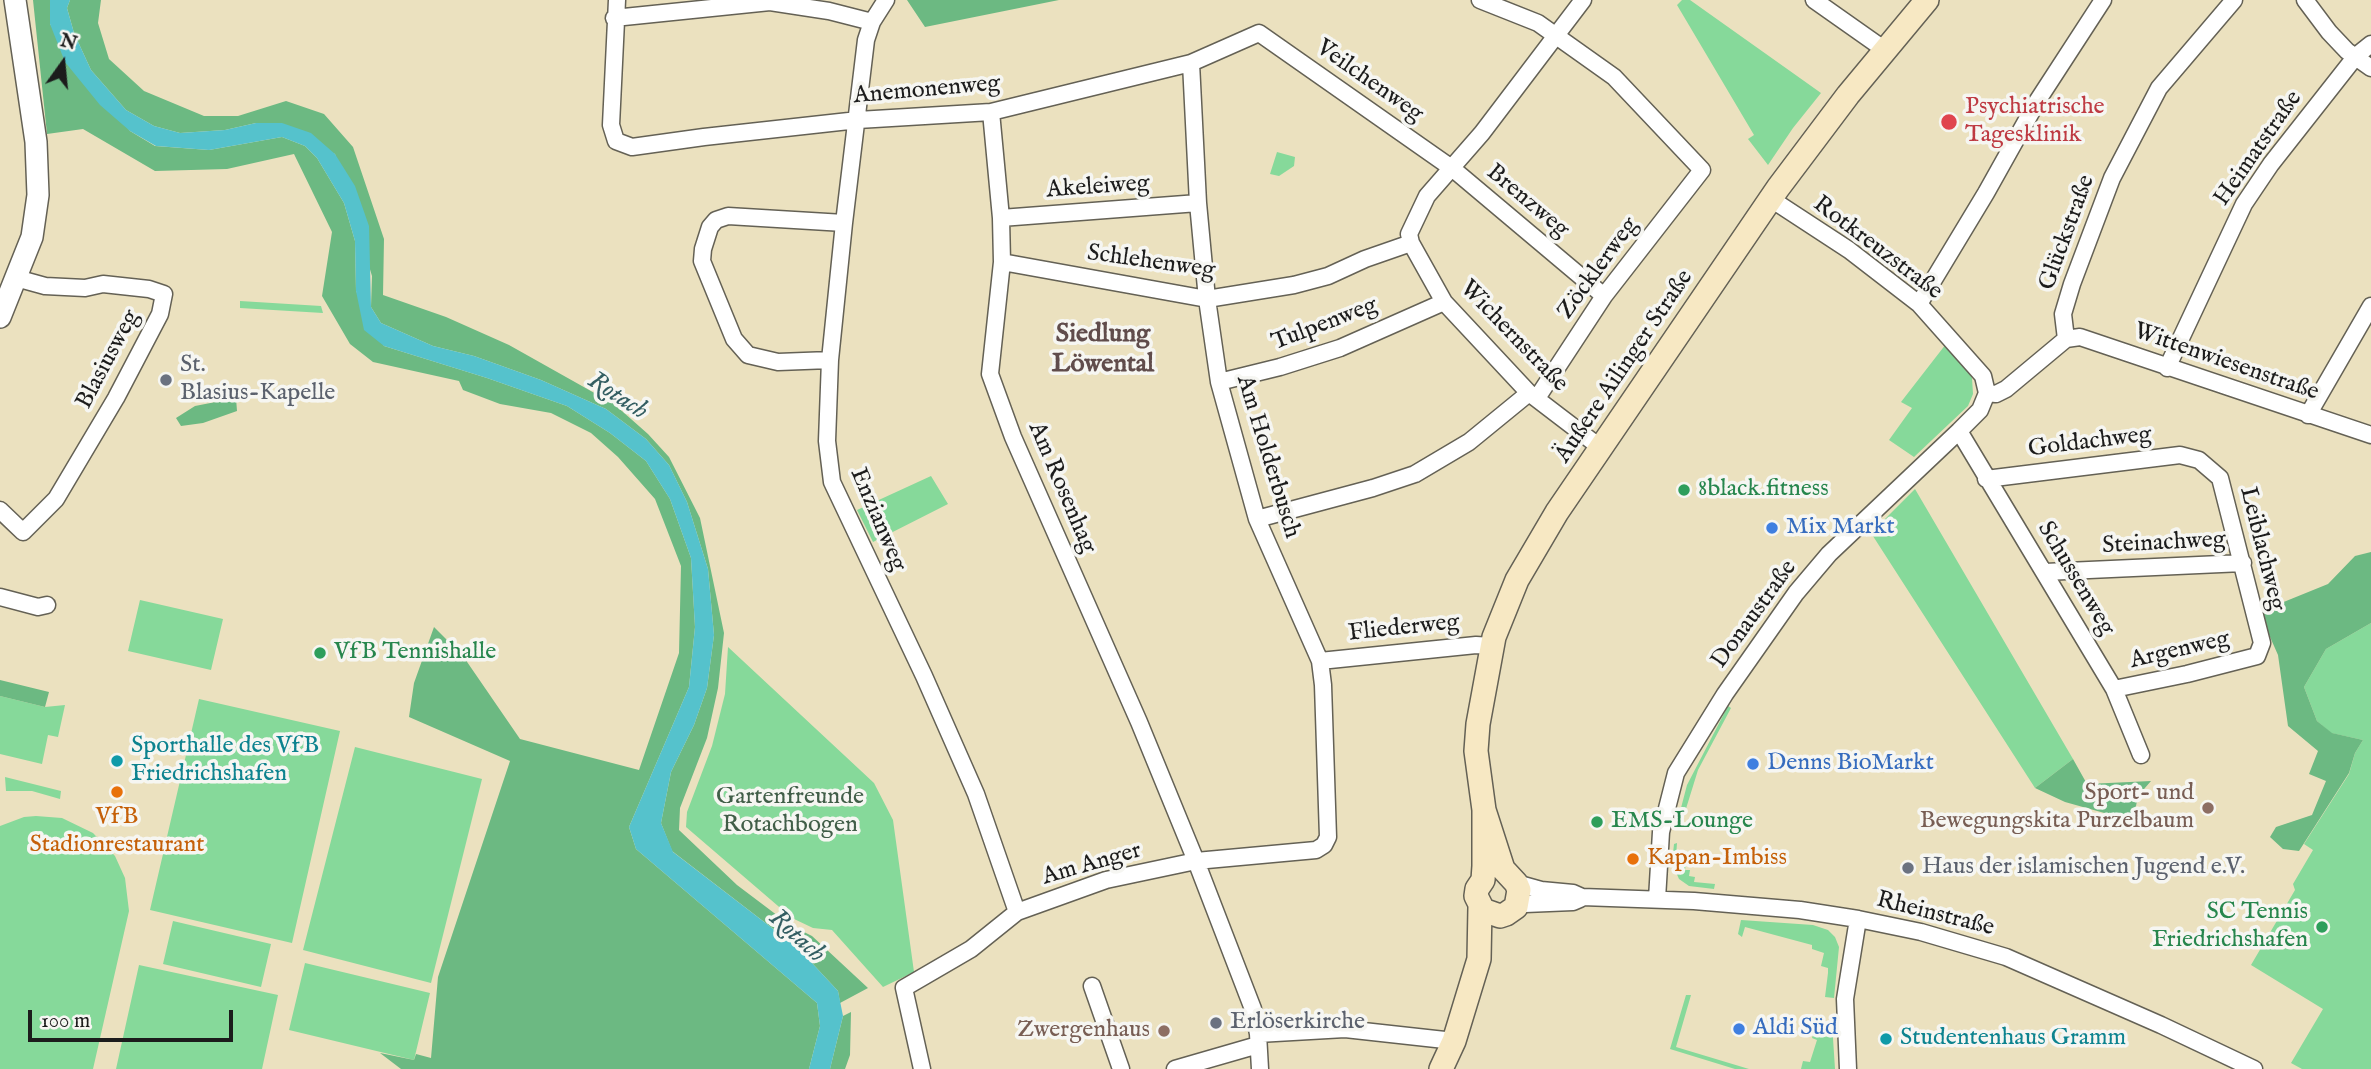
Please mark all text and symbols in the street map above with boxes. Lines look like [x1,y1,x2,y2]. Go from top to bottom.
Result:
north arrow [28,28,98,98]
text: N [57,29,79,56]
street label: Veilchenweg [1310,34,1428,130]
street label: Anemonenweg [852,70,1002,112]
street label: Heimatstraße [2209,86,2309,212]
place label: Psychiatrische Tagesklinik [1965,94,2105,150]
marker: Psychiatrische Tagesklinik [1939,112,1959,132]
street label: Brenzweg [1480,159,1574,245]
street label: Akeleiweg [1045,170,1151,206]
street label: Glückstraße [2034,172,2102,294]
street label: Rotkreuzstraße [1807,191,1947,307]
street label: Zöcklerweg [1552,212,1646,326]
street label: Schlehenweg [1085,240,1217,286]
street label: Äußere Ailinger Straße [1550,265,1700,469]
street label: Wichernstraße [1453,275,1573,399]
street label: Tulpenweg [1268,292,1382,358]
street label: Blasiusweg [71,305,147,415]
street label: Wittenwiesenstraße [2130,318,2322,408]
district label: Siedlung Löwental [1052,320,1154,382]
place label: St. Blasius-Kapelle [180,352,335,408]
water label: Rotach [581,366,653,428]
marker: St. Blasius-Kapelle [158,372,174,388]
street label: Am Holderbusch [1229,372,1305,542]
street label: Am Rosenhag [1020,418,1102,558]
street label: Goldachweg [2027,421,2153,465]
street label: Enzianweg [842,464,912,576]
place label: 8black.fitness [1698,476,1829,504]
marker: 8black.fitness [1676,482,1692,498]
street label: Leiblachweg [2232,484,2290,614]
place label: Mix Markt [1786,514,1895,542]
street label: Schussenweg [2030,517,2120,641]
marker: Mix Markt [1764,520,1780,536]
street label: Steinachweg [2102,526,2226,562]
street label: Donaustraße [1706,555,1804,675]
street label: Fliederweg [1347,609,1461,649]
street label: Argenweg [2127,626,2233,676]
place label: VfB Tennishalle [334,639,496,667]
marker: VfB Tennishalle [312,645,328,661]
place label: Sporthalle des VfB Friedrichshafen [131,733,319,789]
place label: Denns BioMarkt [1767,750,1934,778]
marker: Sporthalle des VfB Friedrichshafen [109,753,125,769]
marker: Denns BioMarkt [1745,756,1761,772]
place label: Sport- und Bewegungskita Purzelbaum [1920,780,2194,836]
marker: VfB Stadionrestaurant [109,784,125,800]
park label: Gartenfreunde Rotachbogen [716,784,864,840]
marker: Sport- und Bewegungskita Purzelbaum [2200,800,2216,816]
place label: VfB Stadionrestaurant [29,804,205,860]
place label: EMS-Lounge [1611,808,1753,836]
marker: EMS-Lounge [1589,814,1605,830]
street label: Am Anger [1039,837,1145,893]
place label: Kapan-Imbiss [1647,845,1787,873]
marker: Kapan-Imbiss [1625,851,1641,867]
place label: Haus der islamischen Jugend e.V. [1922,854,2245,882]
marker: Haus der islamischen Jugend e.V. [1900,860,1916,876]
street label: Rheinstraße [1873,886,1997,944]
place label: SC Tennis Friedrichshafen [2152,899,2308,955]
water label: Rotach [761,904,831,970]
marker: SC Tennis Friedrichshafen [2314,919,2330,935]
scale bar [32,996,236,1040]
text: 100 m [41,1008,90,1035]
place label: Erlöserkirche [1230,1009,1365,1037]
marker: Erlöserkirche [1208,1015,1224,1031]
place label: Aldi Süd [1753,1015,1838,1043]
place label: Zwergenhaus [1017,1017,1150,1045]
marker: Aldi Süd [1731,1021,1747,1037]
marker: Zwergenhaus [1156,1023,1172,1039]
place label: Studentenhaus Gramm [1900,1025,2126,1053]
marker: Studentenhaus Gramm [1878,1031,1894,1047]

